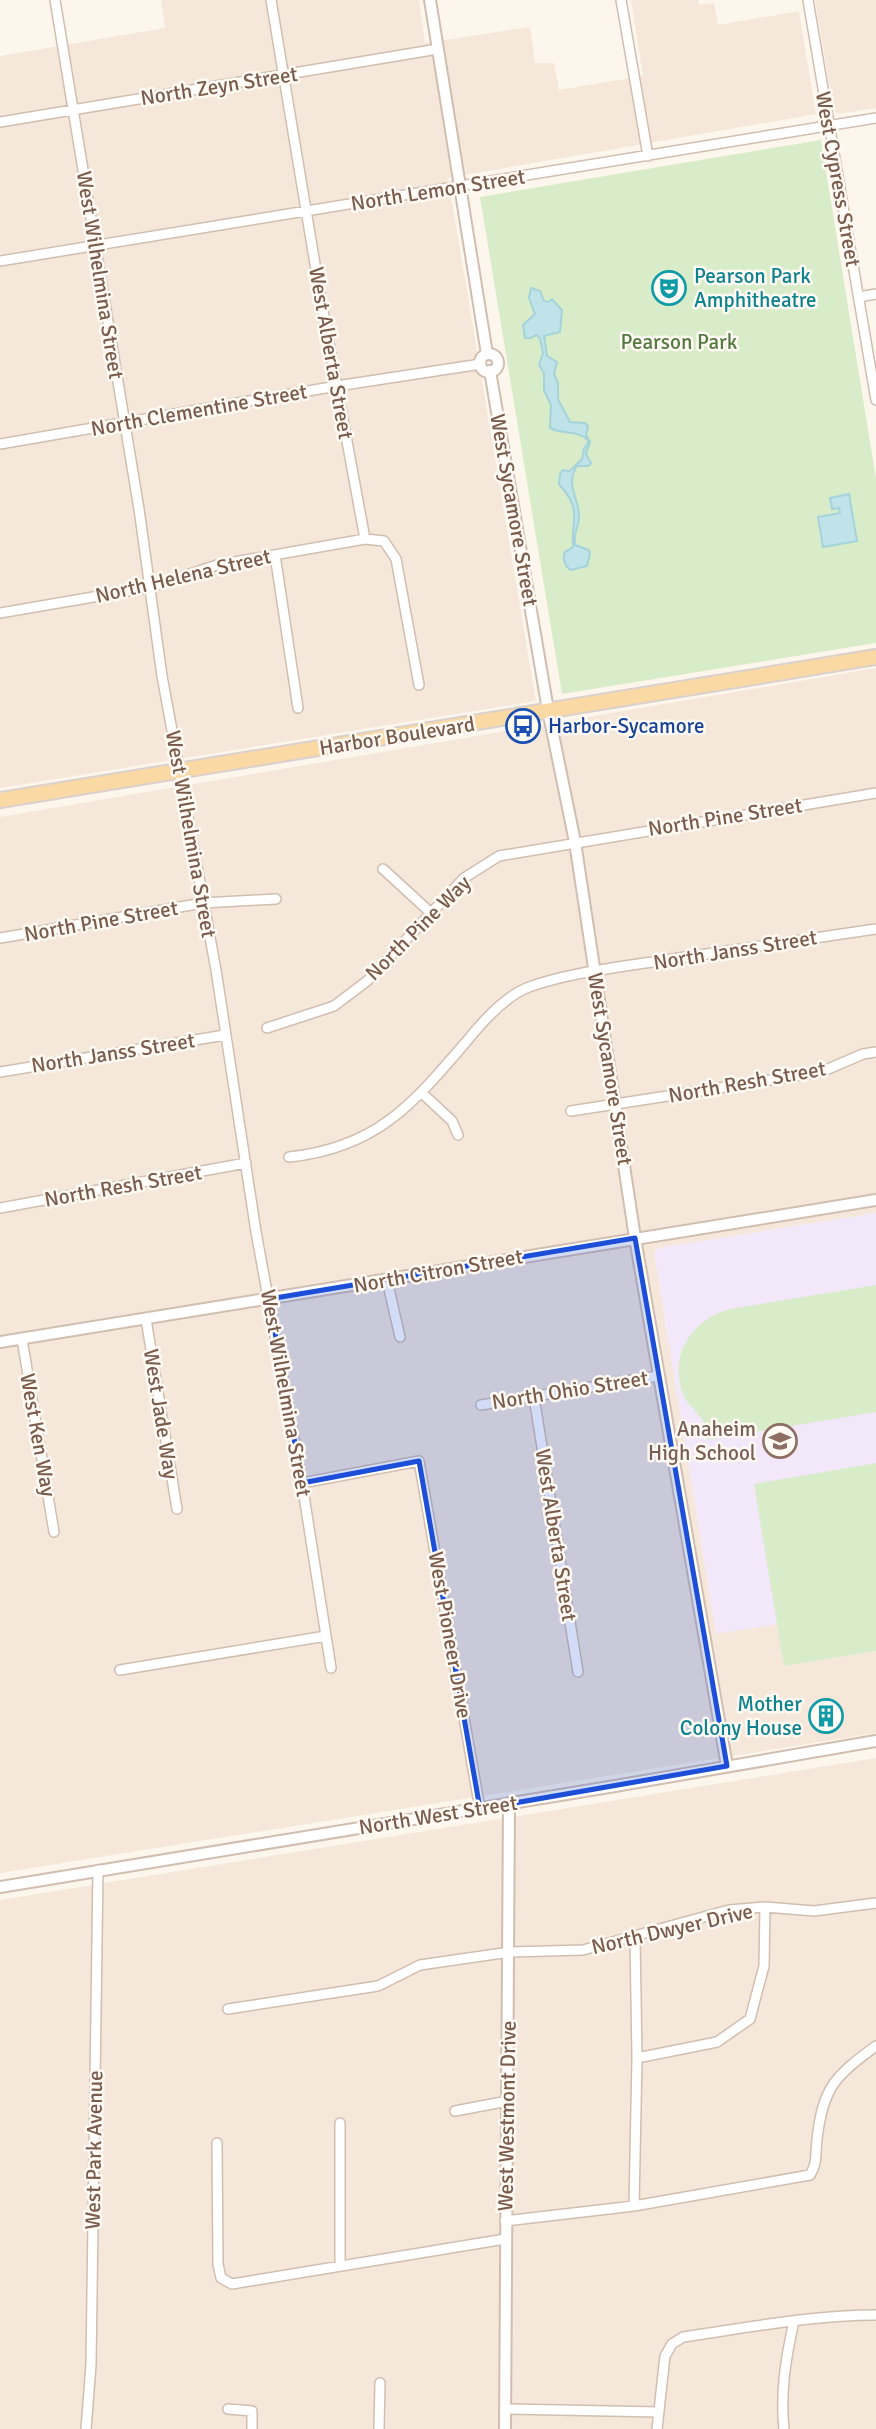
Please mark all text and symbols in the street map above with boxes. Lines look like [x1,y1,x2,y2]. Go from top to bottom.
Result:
street label: North Zeyn Street [139,61,299,111]
street label: West Cypress Street [810,89,866,269]
street label: North Lemon Street [349,163,527,217]
street label: West Wilhelmina Street [71,169,129,381]
place label: Pearson Park Amphitheatre [694,263,817,313]
street label: West Alberta Street [303,265,359,441]
theatre icon: Pearson Park Amphitheatre [650,269,688,307]
park label: Pearson Park [621,329,738,355]
street label: North Clementine Street [89,378,309,442]
street label: West Sycamore Street [484,412,544,608]
street label: North Helena Street [93,543,273,609]
bus stop icon: Harbor-Sycamore [504,707,542,745]
street label: Harbor Boulevard [317,711,477,761]
place label: Harbor-Sycamore [548,713,704,739]
street label: West Wilhelmina Street [160,728,222,940]
street label: North Pine Street [646,792,804,842]
street label: North Pine Way [360,870,476,986]
street label: North Pine Street [22,895,180,947]
street label: North Janss Street [651,924,819,976]
street label: West Sycamore Street [582,971,638,1167]
street label: North Janss Street [29,1027,197,1079]
street label: North Resh Street [666,1055,828,1109]
street label: North Resh Street [42,1159,204,1213]
street label: North Citron Street [351,1243,525,1299]
street label: West Wilhelmina Street [255,1287,317,1499]
street label: West Jade Way [138,1347,184,1481]
street label: North Ohio Street [490,1365,650,1415]
street label: West Ken Way [14,1371,62,1499]
place label: Anaheim High School [648,1416,756,1466]
school or university icon: Anaheim High School [761,1422,799,1460]
street label: West Alberta Street [530,1447,582,1623]
street label: West Pioneer Drive [423,1550,477,1720]
place label: Mother Colony House [680,1691,802,1741]
building icon: Mother Colony House [807,1697,845,1735]
street label: North West Street [357,1790,519,1840]
street label: North Dwyer Drive [589,1898,755,1960]
street label: West Westmont Drive [492,2020,522,2212]
street label: West Park Avenue [80,2070,108,2230]

